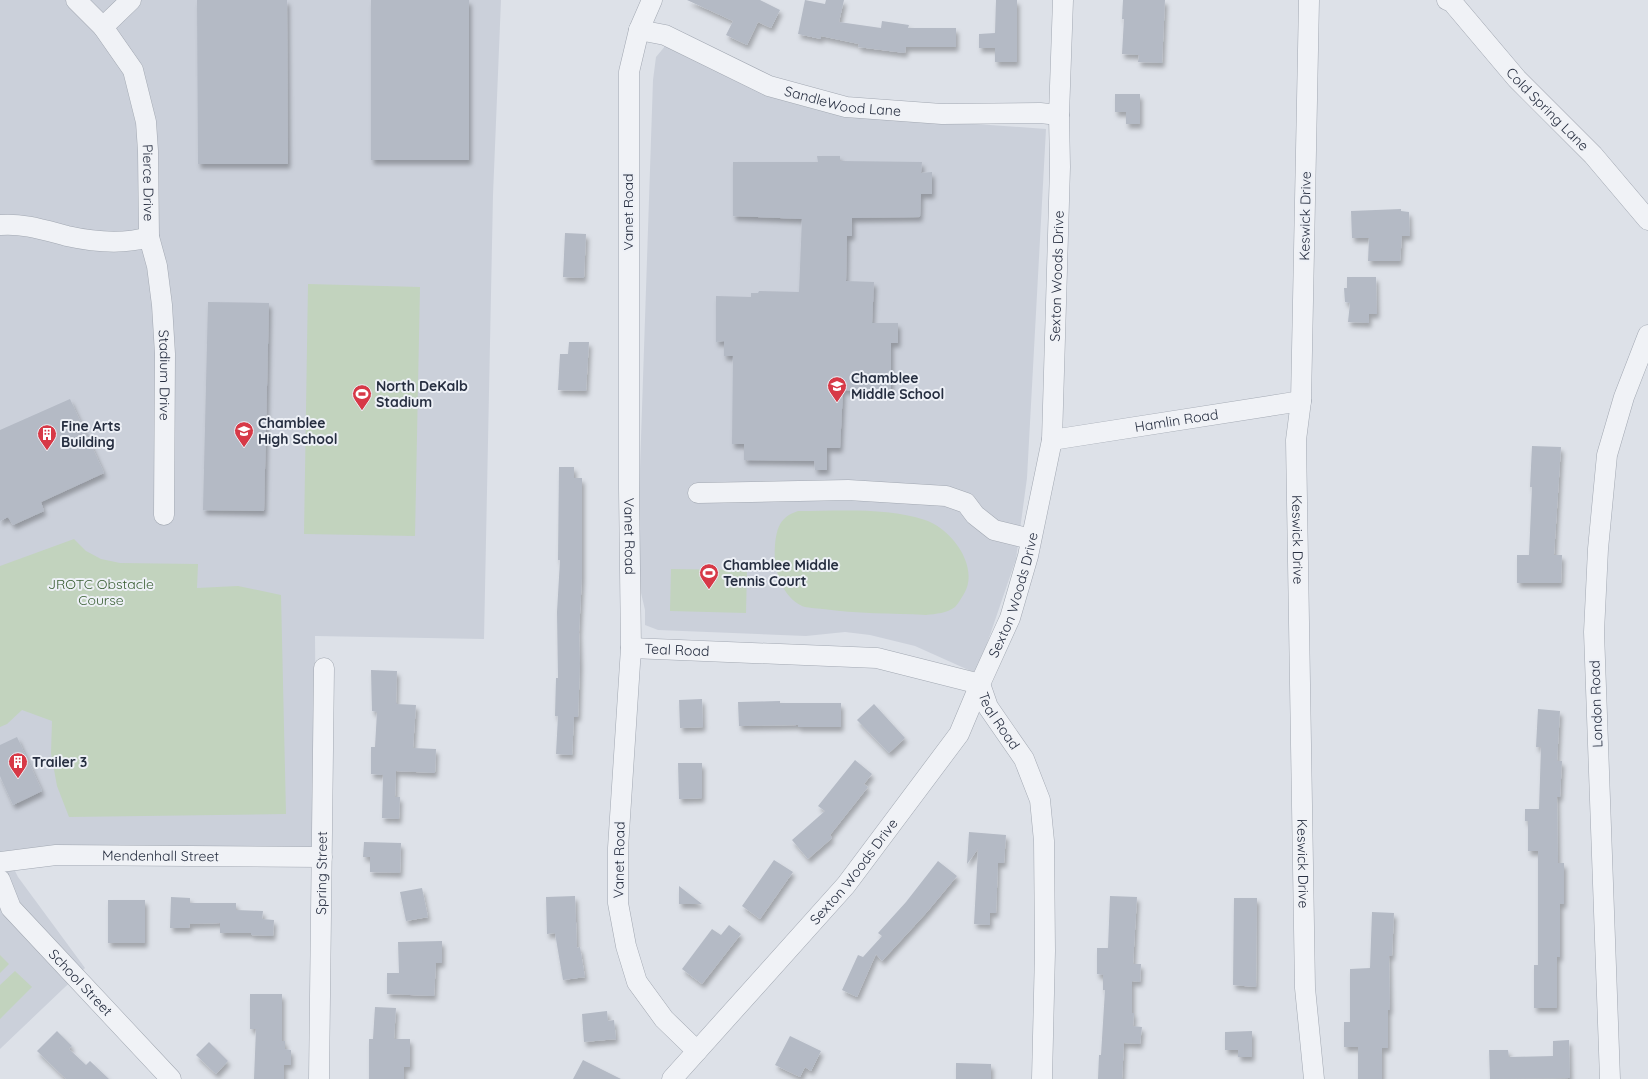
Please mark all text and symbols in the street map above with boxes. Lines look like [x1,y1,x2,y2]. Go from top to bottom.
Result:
street label: Cold Spring Lane [1502,64,1593,155]
street label: SandleWood Lane [783,82,902,120]
street label: Pierce Drive [139,144,158,221]
street label: Keswick Drive [1295,171,1315,261]
street label: Vanet Road [619,174,637,250]
street label: Sexton Woods Drive [1046,210,1068,342]
street label: Stadium Drive [155,329,174,421]
place label: Chamblee Middle School [851,369,944,403]
school or university icon: Chamblee Middle School [826,375,848,403]
place label: North DeKalb Stadium [376,377,468,411]
sports icon: North DeKalb Stadium [351,383,373,411]
street label: Hamlin Road [1133,405,1220,436]
place label: Chamblee High School [258,414,338,448]
place label: Fine Arts Building [61,417,121,451]
school or university icon: Chamblee High School [233,420,255,448]
building icon: Fine Arts Building [36,423,58,451]
street label: Keswick Drive [1288,495,1307,585]
street label: Vanet Road [620,498,639,575]
street label: Sexton Woods Drive [984,531,1042,660]
place label: Chamblee Middle Tennis Court [723,556,839,590]
sports icon: Chamblee Middle Tennis Court [698,562,720,590]
park label: JROTC Obstacle Course [48,575,154,609]
street label: Teal Road [644,640,710,660]
street label: London Road [1585,660,1607,748]
street label: Teal Road [974,690,1024,753]
building icon: Trailer 3 [7,751,29,779]
place label: Trailer 3 [32,753,87,771]
street label: Sexton Woods Drive [806,815,902,928]
street label: Keswick Drive [1293,819,1313,909]
street label: Vanet Road [609,821,629,899]
street label: Spring Street [312,831,331,915]
street label: Mendenhall Street [102,846,219,865]
street label: School Street [45,945,117,1020]

